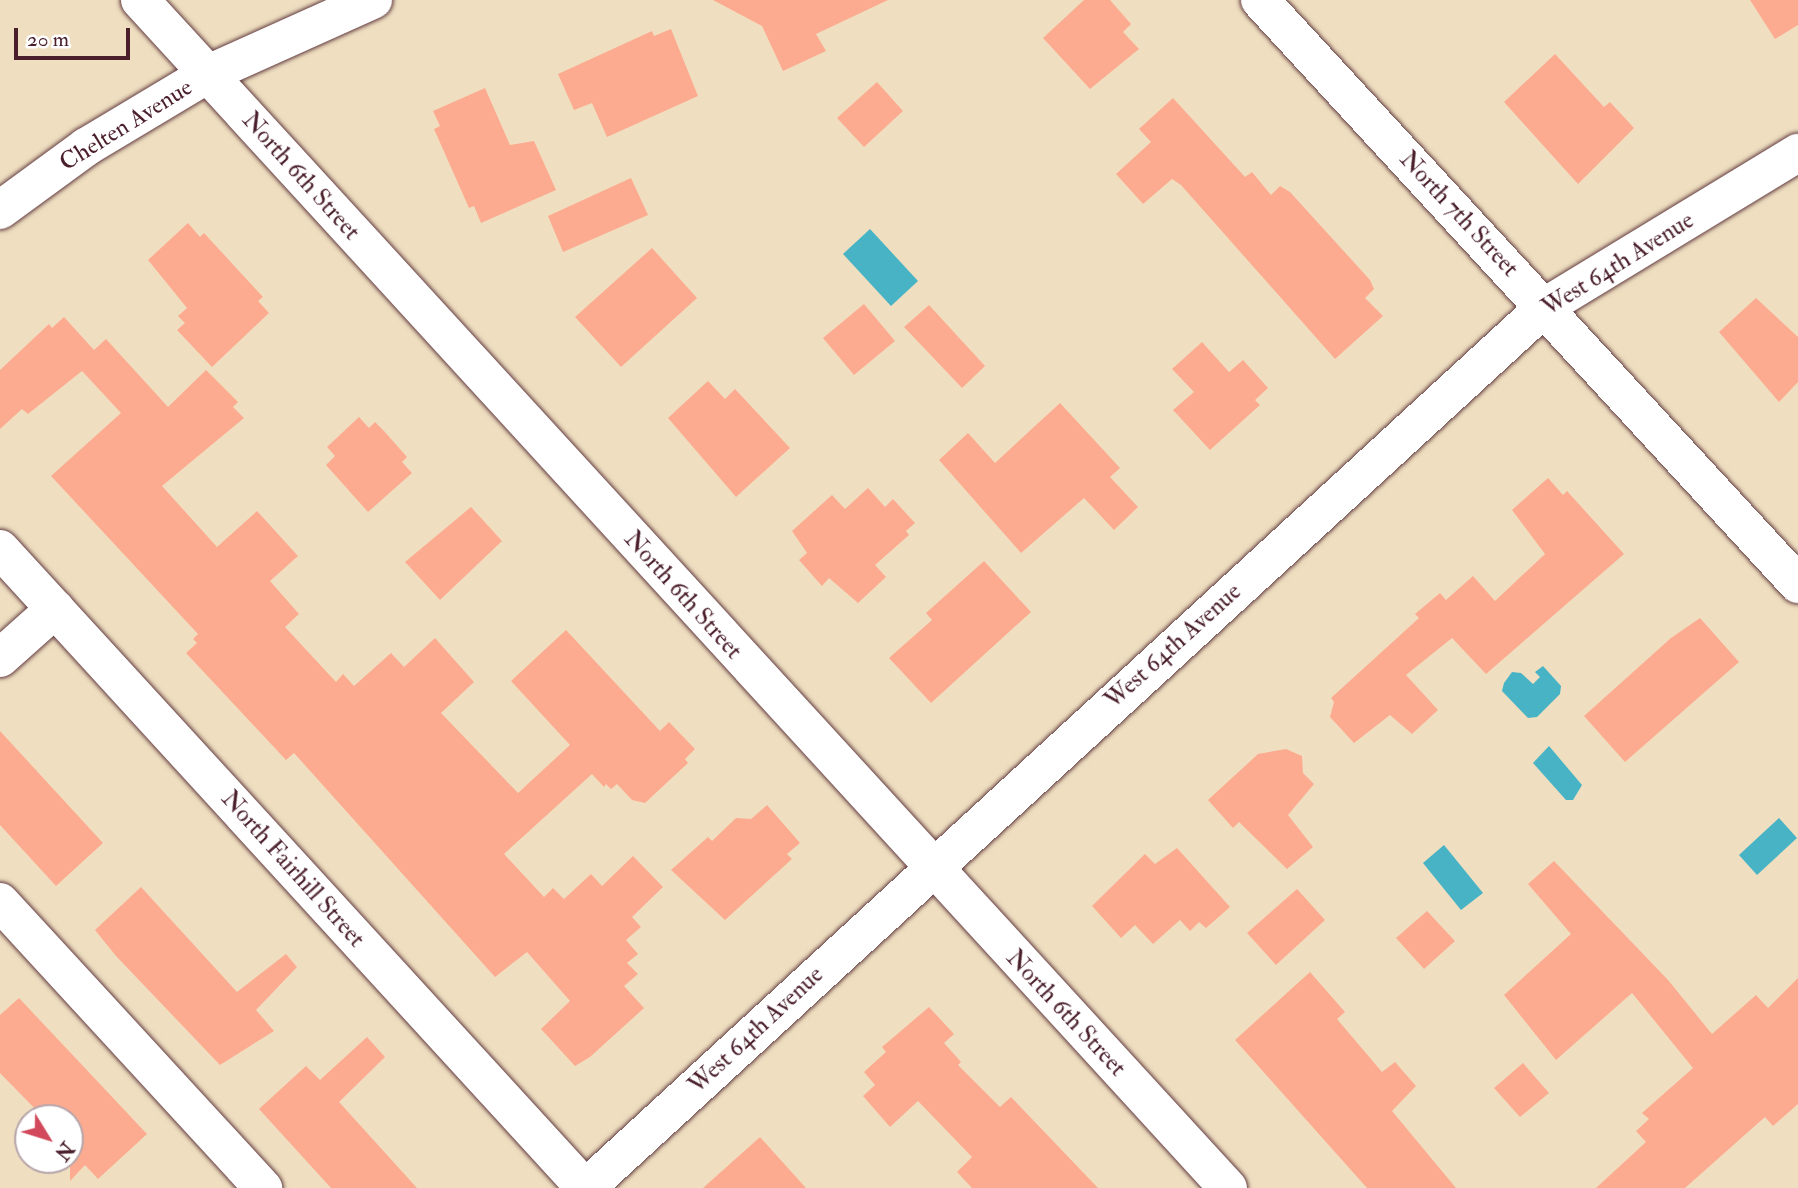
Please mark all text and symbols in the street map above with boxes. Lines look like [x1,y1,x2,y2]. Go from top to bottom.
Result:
scale bar [18,14,133,58]
text: 20 m [27,26,69,53]
street label: Chelten Avenue [54,73,198,177]
street label: North 6th Street [236,106,366,246]
street label: North 7th Street [1394,145,1524,283]
street label: West 64th Avenue [1537,206,1699,322]
street label: North 6th Street [618,525,748,665]
street label: West 64th Avenue [1099,577,1247,715]
street label: North Fairhill Street [215,785,371,953]
street label: North 6th Street [1000,944,1132,1082]
street label: West 64th Avenue [683,960,829,1100]
north arrow [14,1104,84,1174]
text: N [49,1137,79,1165]

